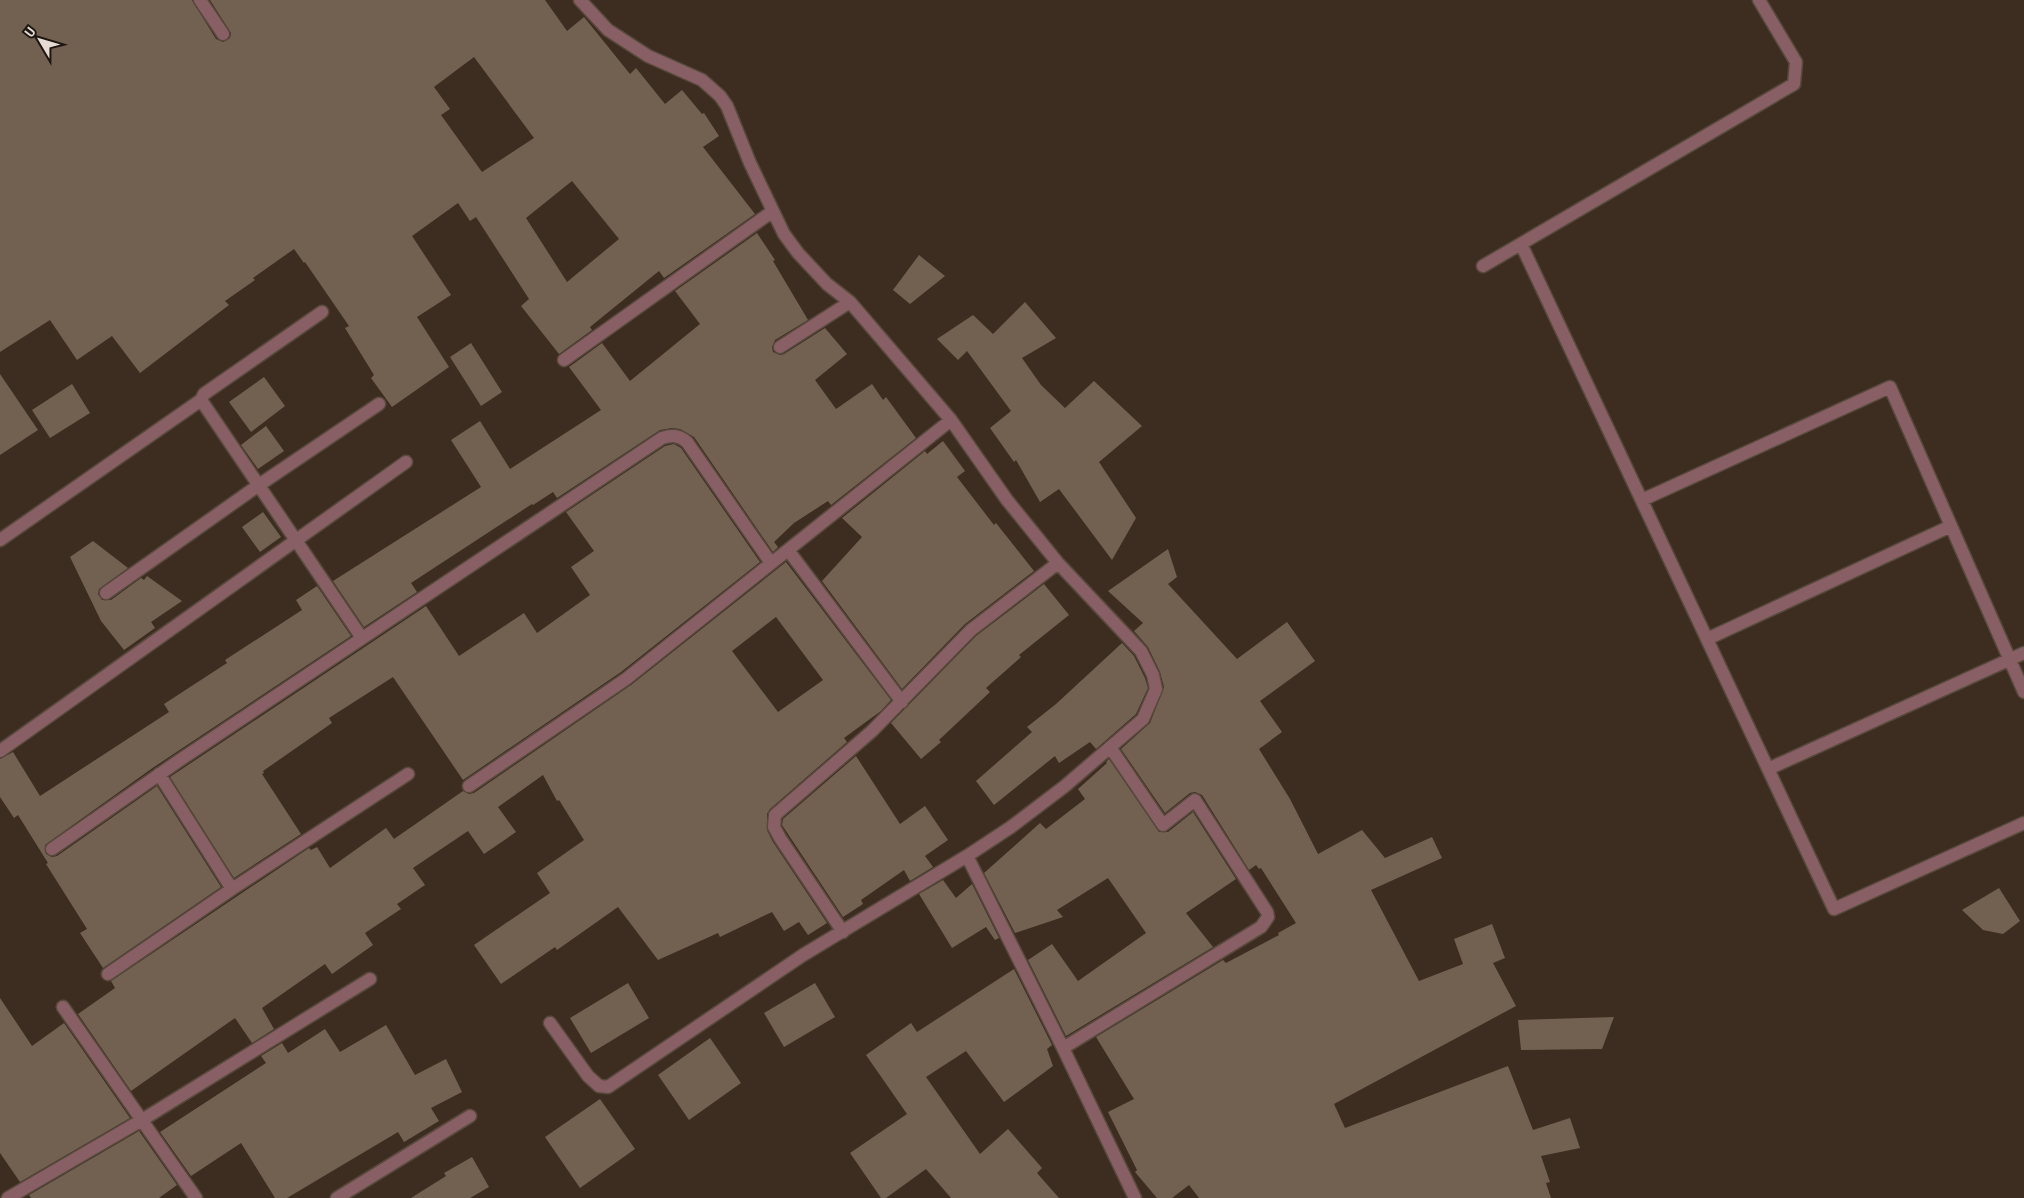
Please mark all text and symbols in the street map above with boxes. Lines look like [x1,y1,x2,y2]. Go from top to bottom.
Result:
north arrow [15,15,65,65]
text: U [20,23,39,41]

